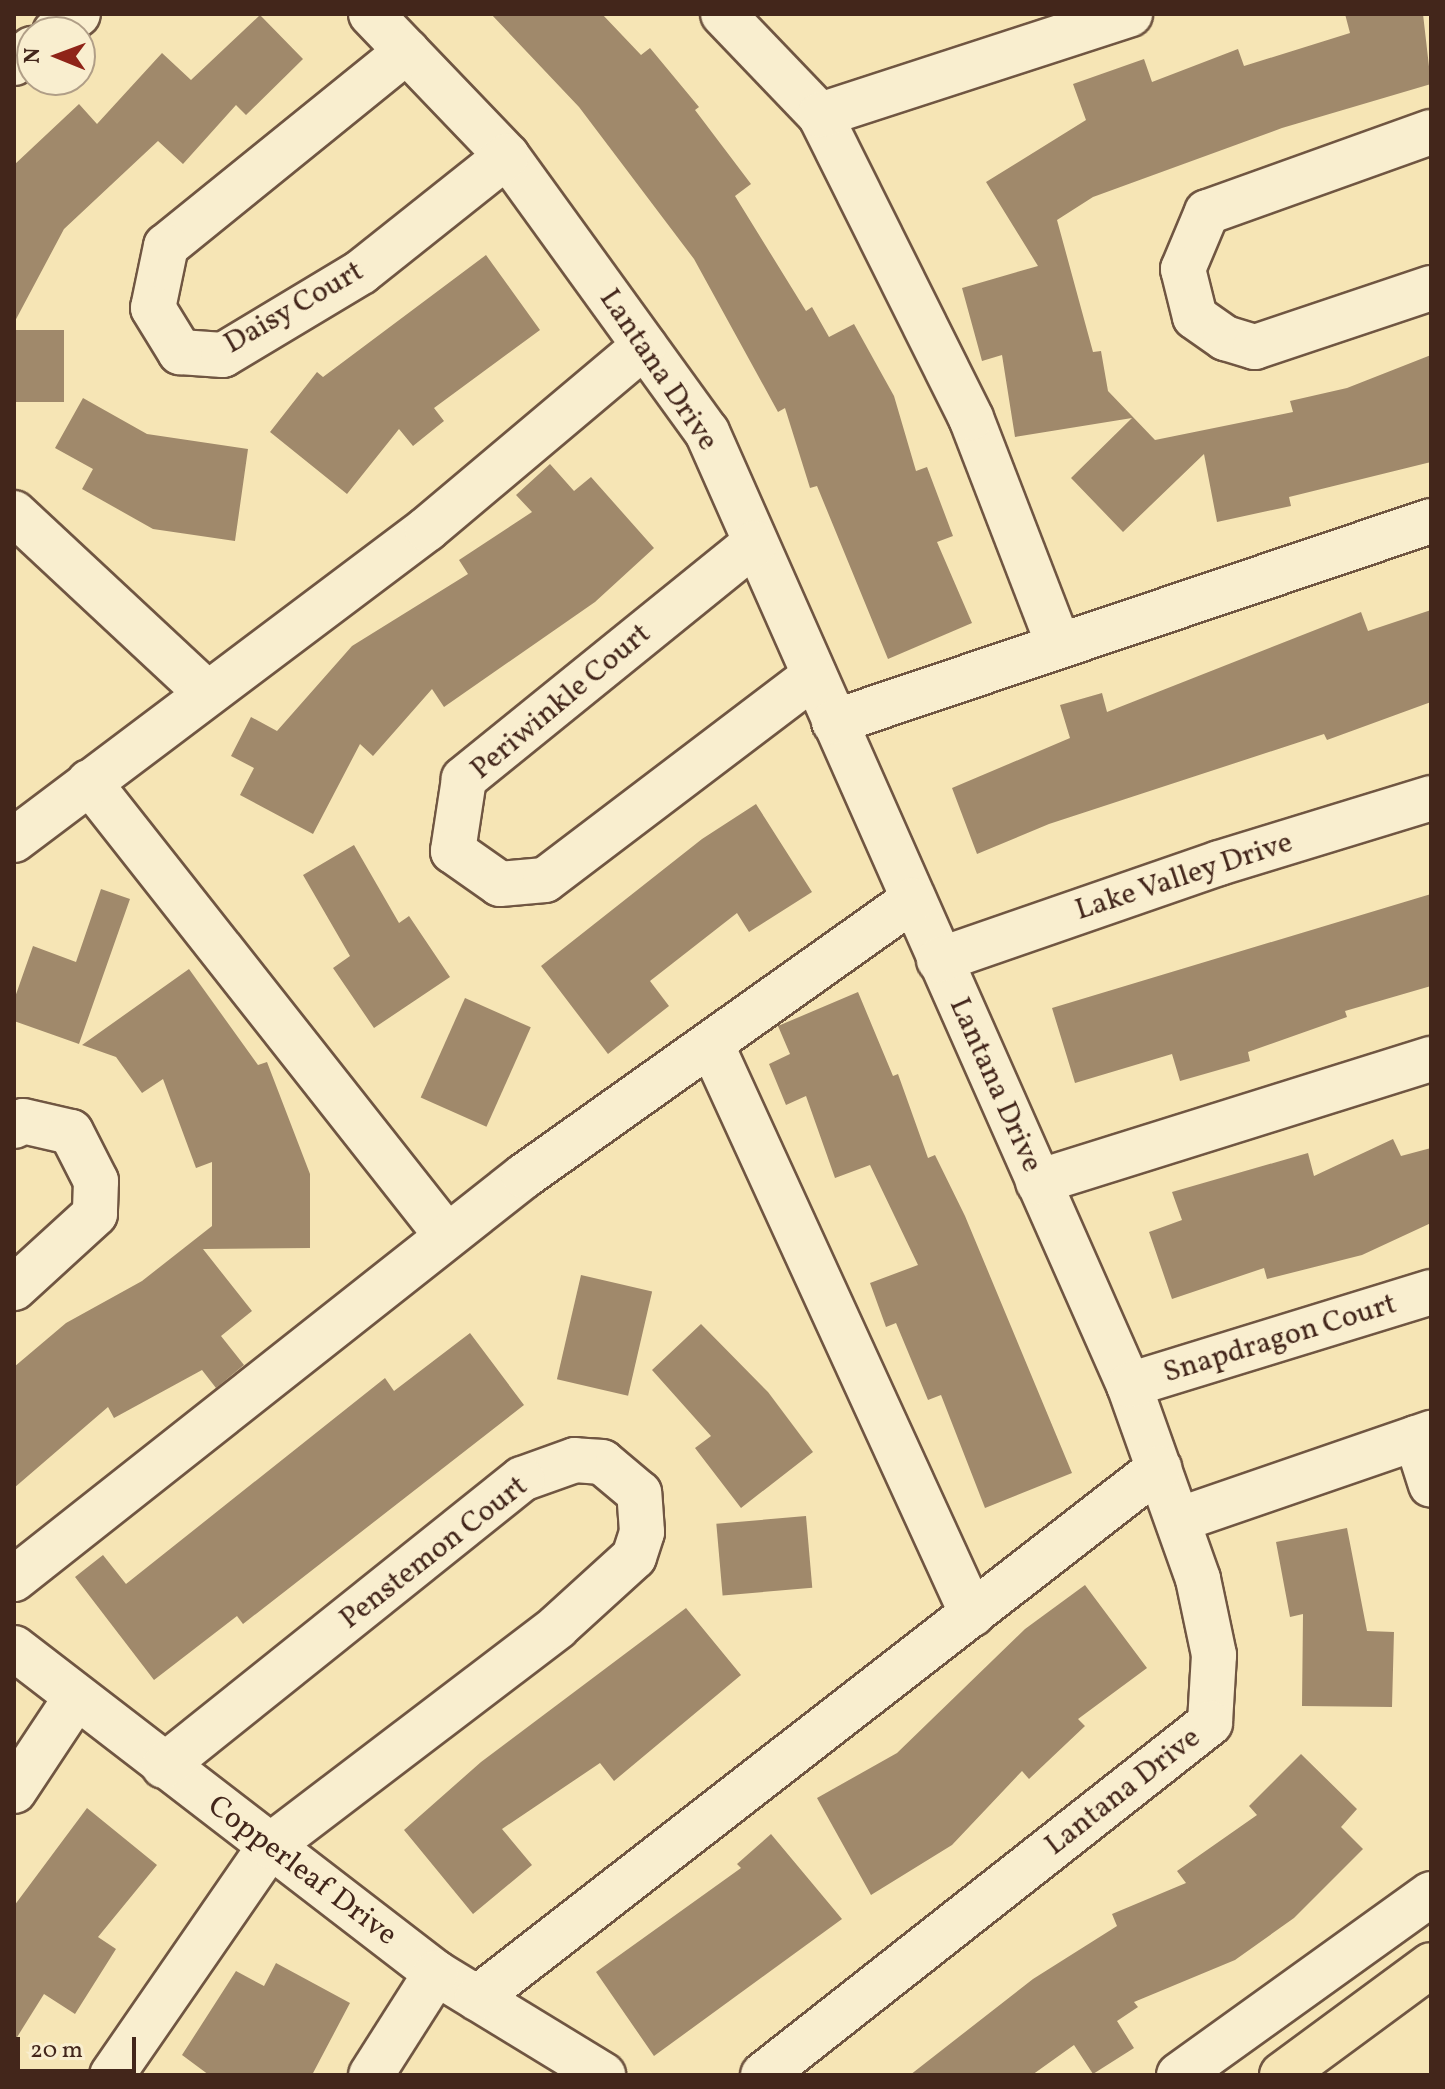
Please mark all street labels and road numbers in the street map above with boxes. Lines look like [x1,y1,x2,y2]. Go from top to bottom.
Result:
street label: Daisy Court [217,253,371,363]
street label: Lantana Drive [591,282,725,458]
street label: Periwinkle Court [464,616,658,788]
street label: Lake Valley Drive [1070,825,1298,929]
street label: Lantana Drive [940,992,1050,1178]
street label: Snapdragon Court [1159,1286,1401,1392]
street label: Penstemon Court [333,1469,535,1637]
street label: Lantana Drive [1038,1720,1208,1864]
street label: Copperleaf Drive [202,1789,402,1953]

